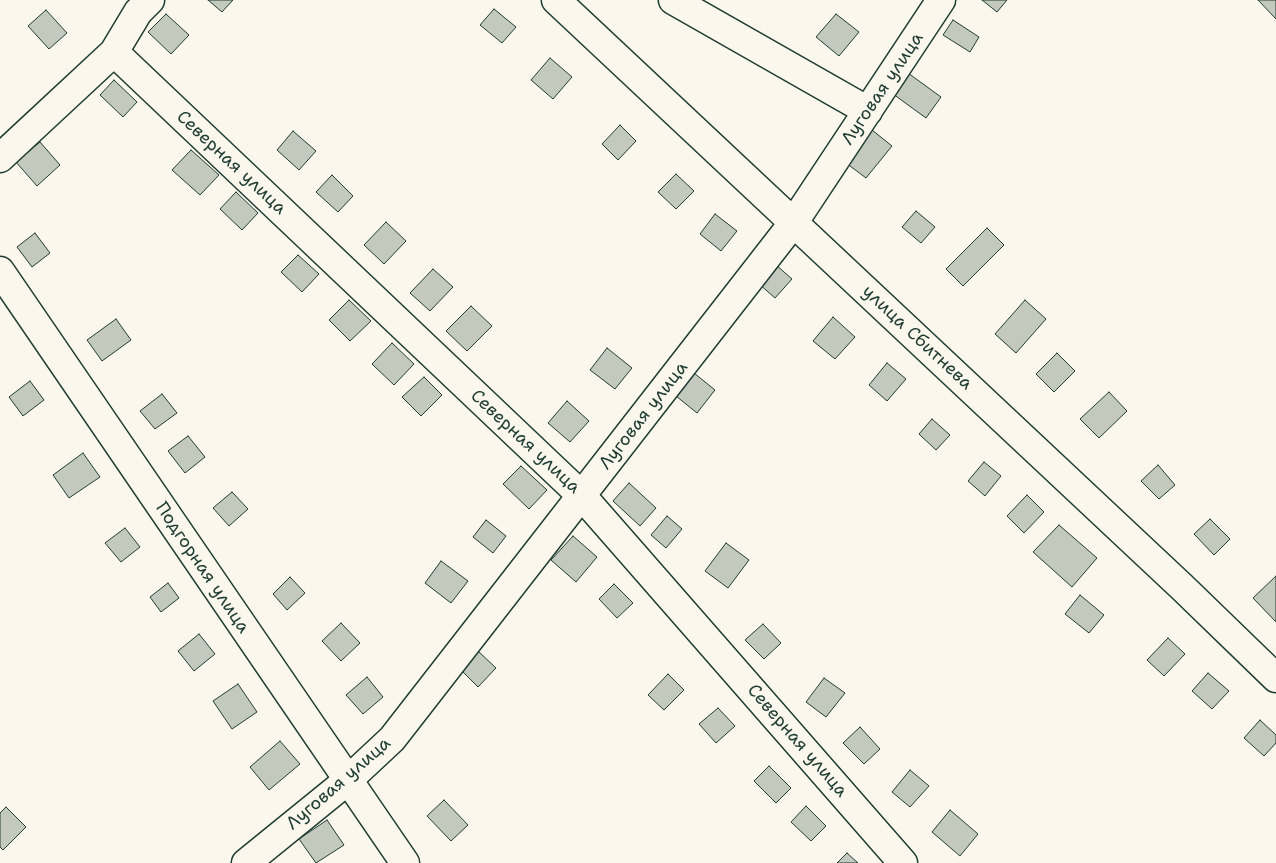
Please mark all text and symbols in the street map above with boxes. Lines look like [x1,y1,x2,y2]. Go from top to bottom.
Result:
street label: Луговая улица [837,29,929,149]
street label: Северная улица [172,106,290,220]
street label: улица Сбитнева [857,281,977,395]
street label: Луговая улица [595,358,693,474]
street label: Северная улица [466,385,584,499]
street label: Подгорная улица [150,498,254,638]
street label: Северная улица [742,680,852,802]
street label: Луговая улица [282,733,396,835]

